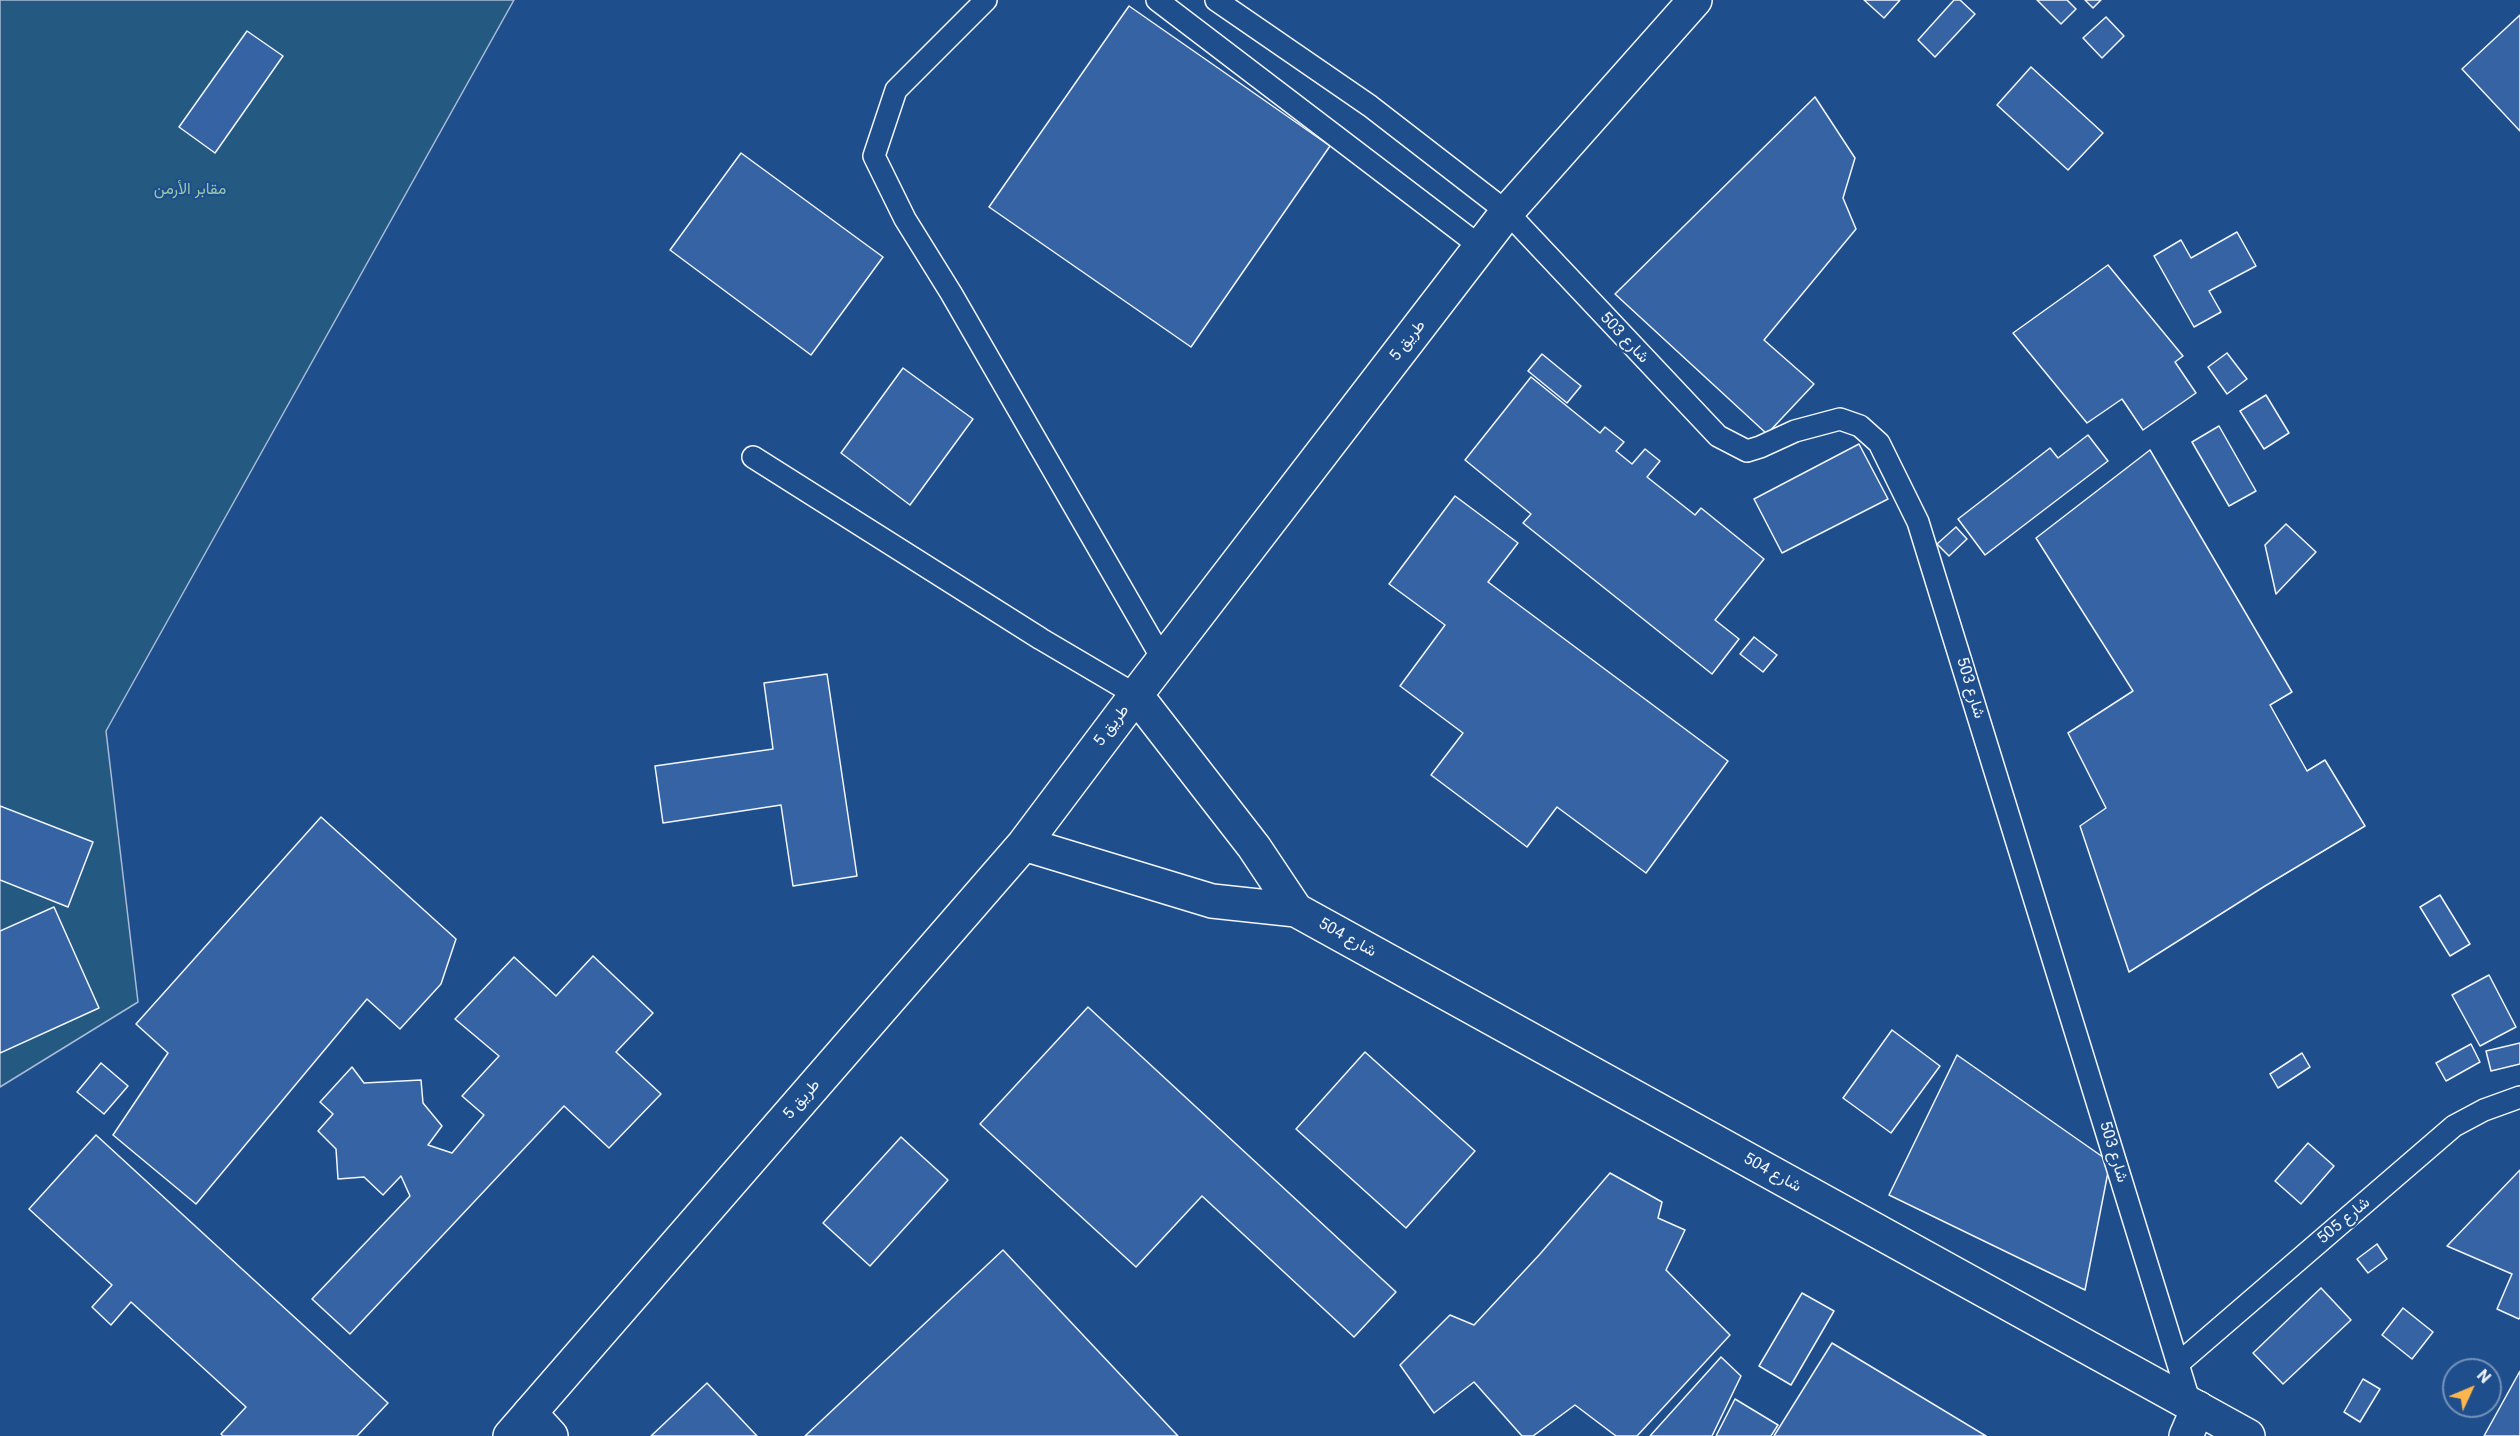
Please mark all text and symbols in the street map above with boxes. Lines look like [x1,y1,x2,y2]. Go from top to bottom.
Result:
park label: مقابر الأرمن [154,180,226,200]
street label: شارع 503 [1595,308,1653,368]
street label: طريق 5 [1386,317,1430,365]
street label: شارع 503 [1952,655,1988,721]
street label: طريق 5 [1090,702,1134,750]
street label: شارع 504 [1315,914,1379,962]
street label: طريق 5 [779,1076,825,1124]
street label: شارع 503 [2095,1119,2131,1185]
street label: شارع 504 [1740,1149,1804,1197]
street label: شارع 505 [2314,1193,2374,1249]
north arrow [2442,1358,2502,1418]
text: N [2473,1366,2495,1387]

